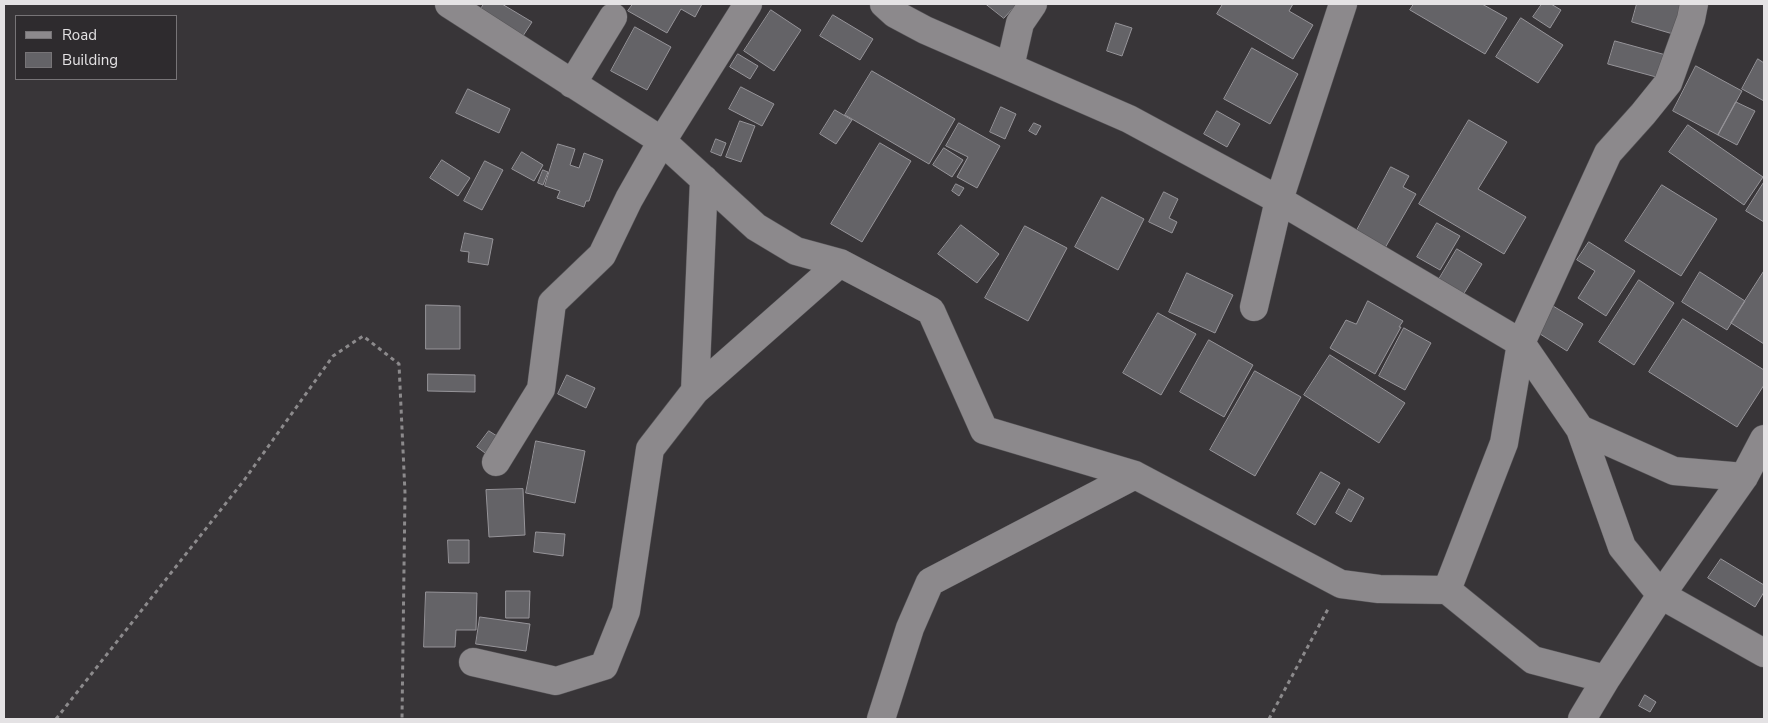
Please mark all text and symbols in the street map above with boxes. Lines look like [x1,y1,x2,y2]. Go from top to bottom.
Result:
legend [15,15,178,80]
text: Road [62,25,97,45]
text: Building [62,50,118,70]

